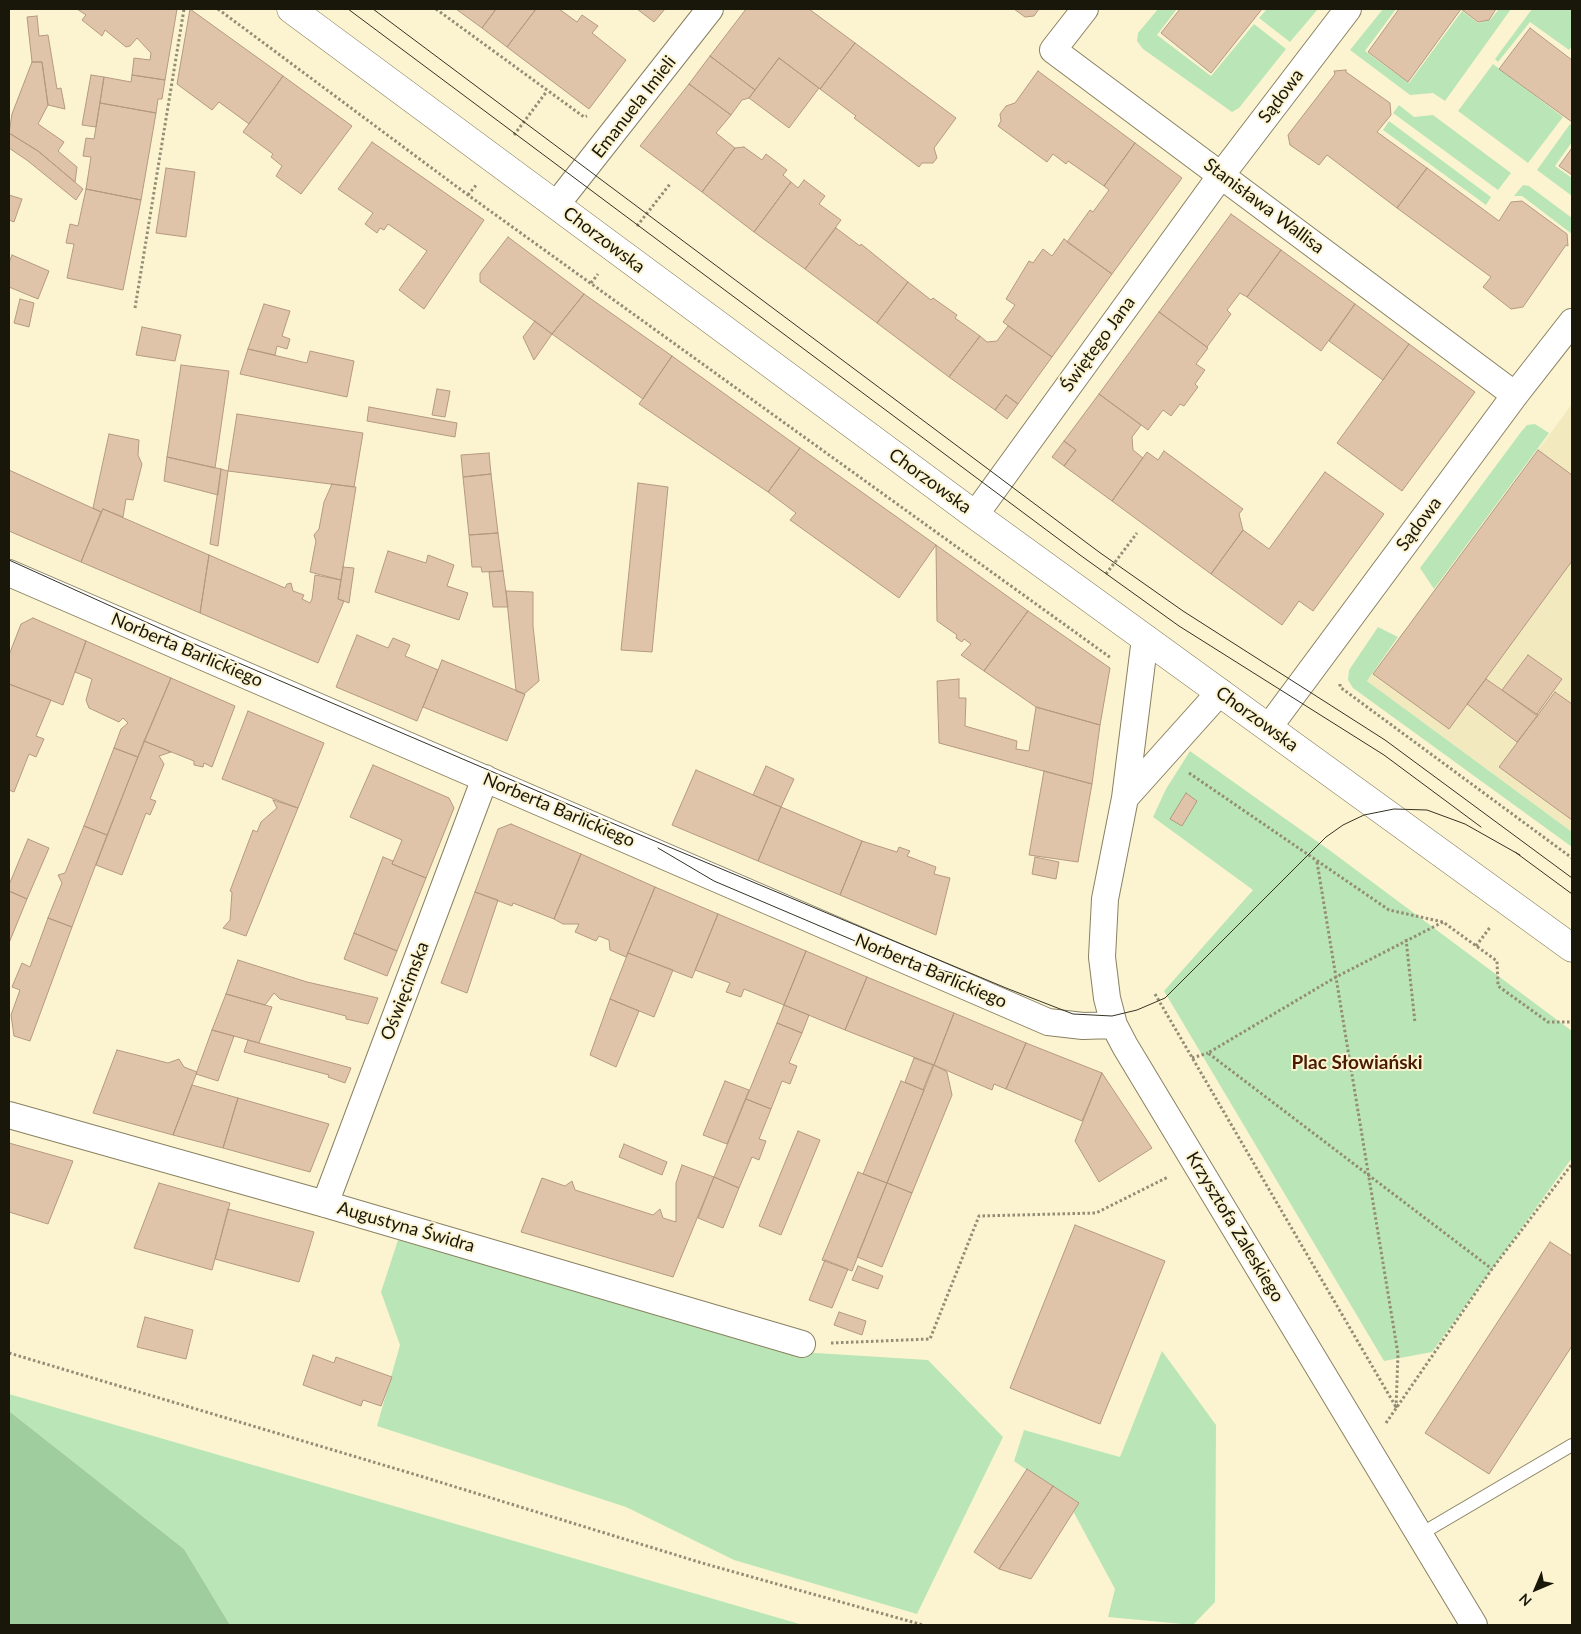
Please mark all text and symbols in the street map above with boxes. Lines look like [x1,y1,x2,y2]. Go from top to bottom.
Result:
street label: Emanuela Imieli [588,52,680,162]
street label: Sądowa [1254,65,1308,127]
street label: Stanisława Wallisa [1200,154,1328,258]
street label: Chorzowska [559,202,649,278]
street label: Świętego Jana [1056,292,1140,396]
street label: Chorzowska [884,444,976,518]
street label: Sądowa [1392,493,1446,555]
street label: Norberta Barlickiego [108,608,266,692]
street label: Chorzowska [1211,682,1303,756]
street label: Norberta Barlickiego [480,768,638,852]
street label: Norberta Barlickiego [852,929,1010,1013]
street label: Oświęcimska [376,939,434,1043]
district label: Plac Słowiański [1292,1052,1422,1074]
street label: Krzysztofa Zaleskiego [1182,1148,1288,1306]
street label: Augustyna Świdra [335,1197,477,1257]
north arrow [1511,1564,1561,1614]
text: N [1515,1590,1535,1610]

